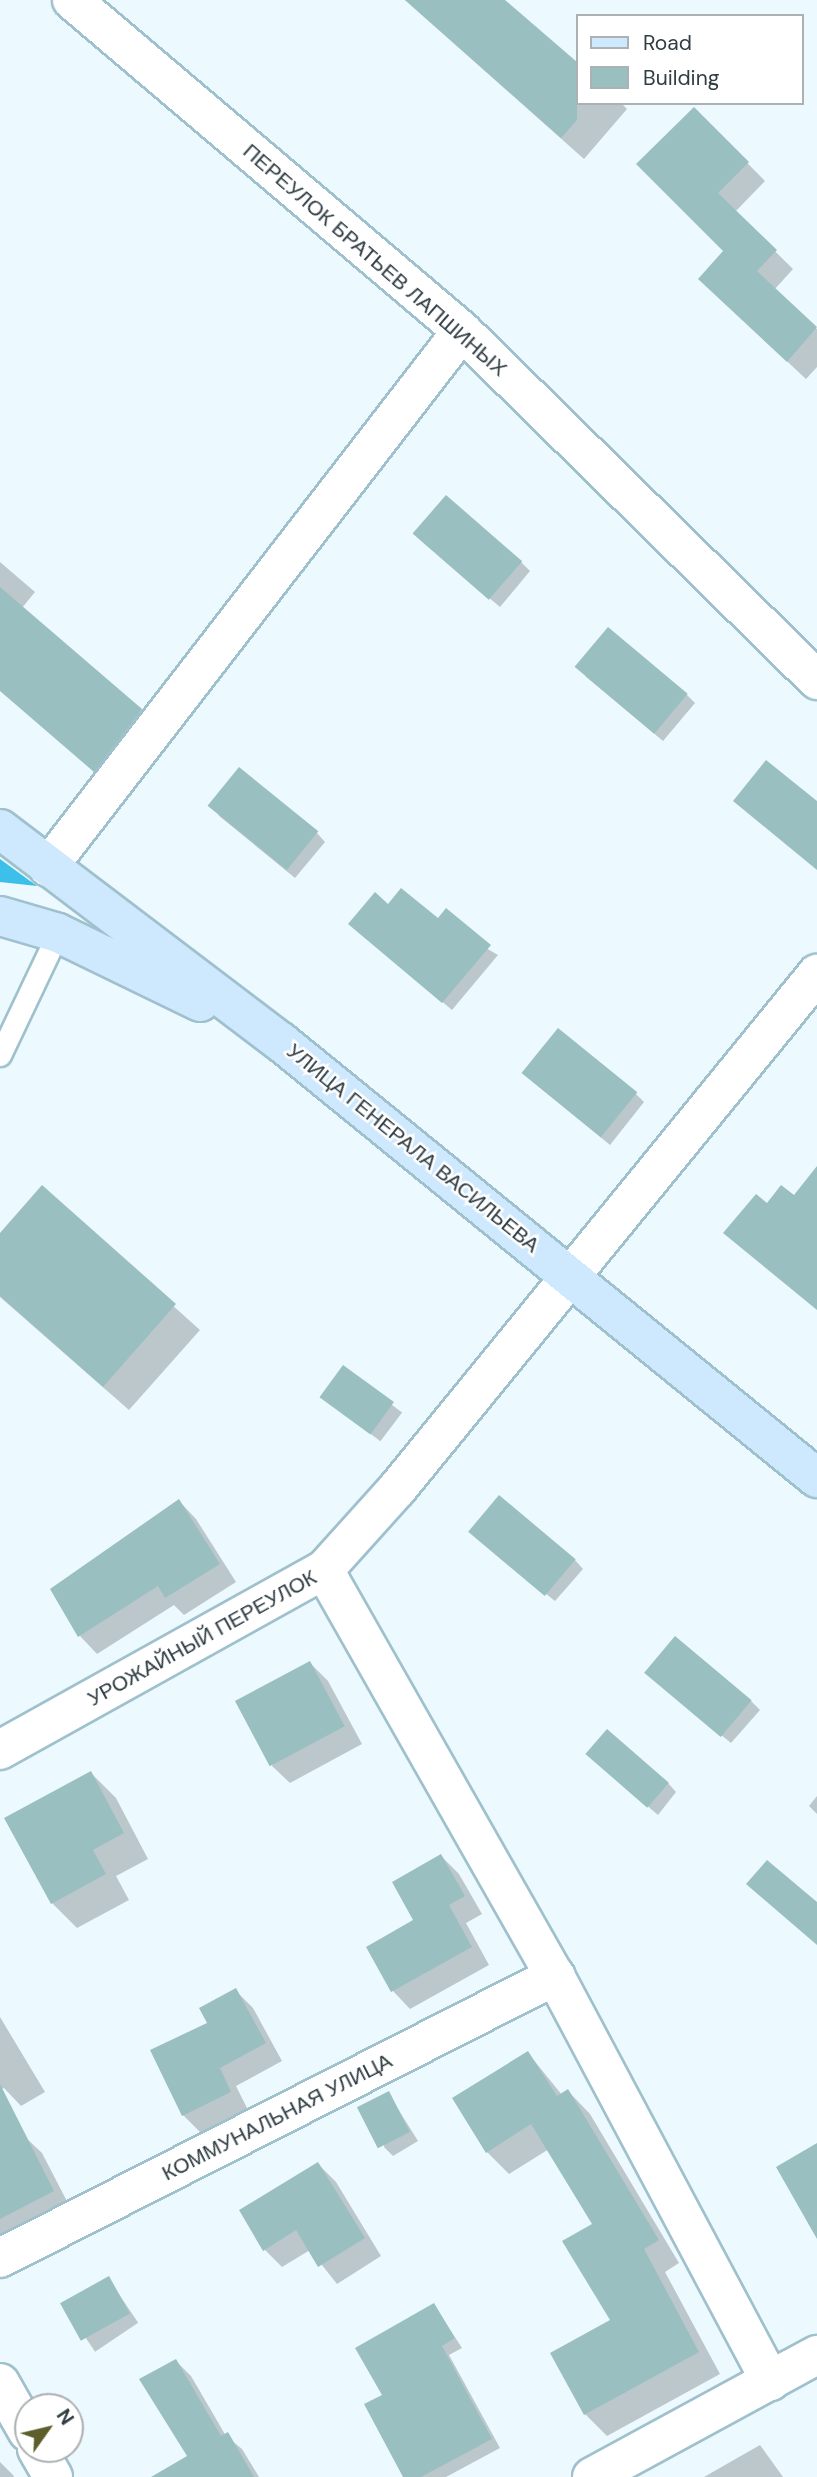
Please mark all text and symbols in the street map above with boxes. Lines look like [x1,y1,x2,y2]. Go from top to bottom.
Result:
legend [576,14,803,105]
text: Road [643,29,692,57]
text: Building [643,64,719,92]
street label: ПЕРЕУЛОК БРАТЬЕВ ЛАПШИНЫХ [238,139,512,381]
street label: УЛИЦА ГЕНЕРАЛА ВАСИЛЬЕВА [282,1038,544,1258]
street label: УРОЖАЙНЫЙ ПЕРЕУЛОК [83,1564,321,1712]
street label: КОММУНАЛЬНАЯ УЛИЦА [158,2048,396,2186]
north arrow [14,2393,84,2463]
text: N [51,2404,79,2430]

